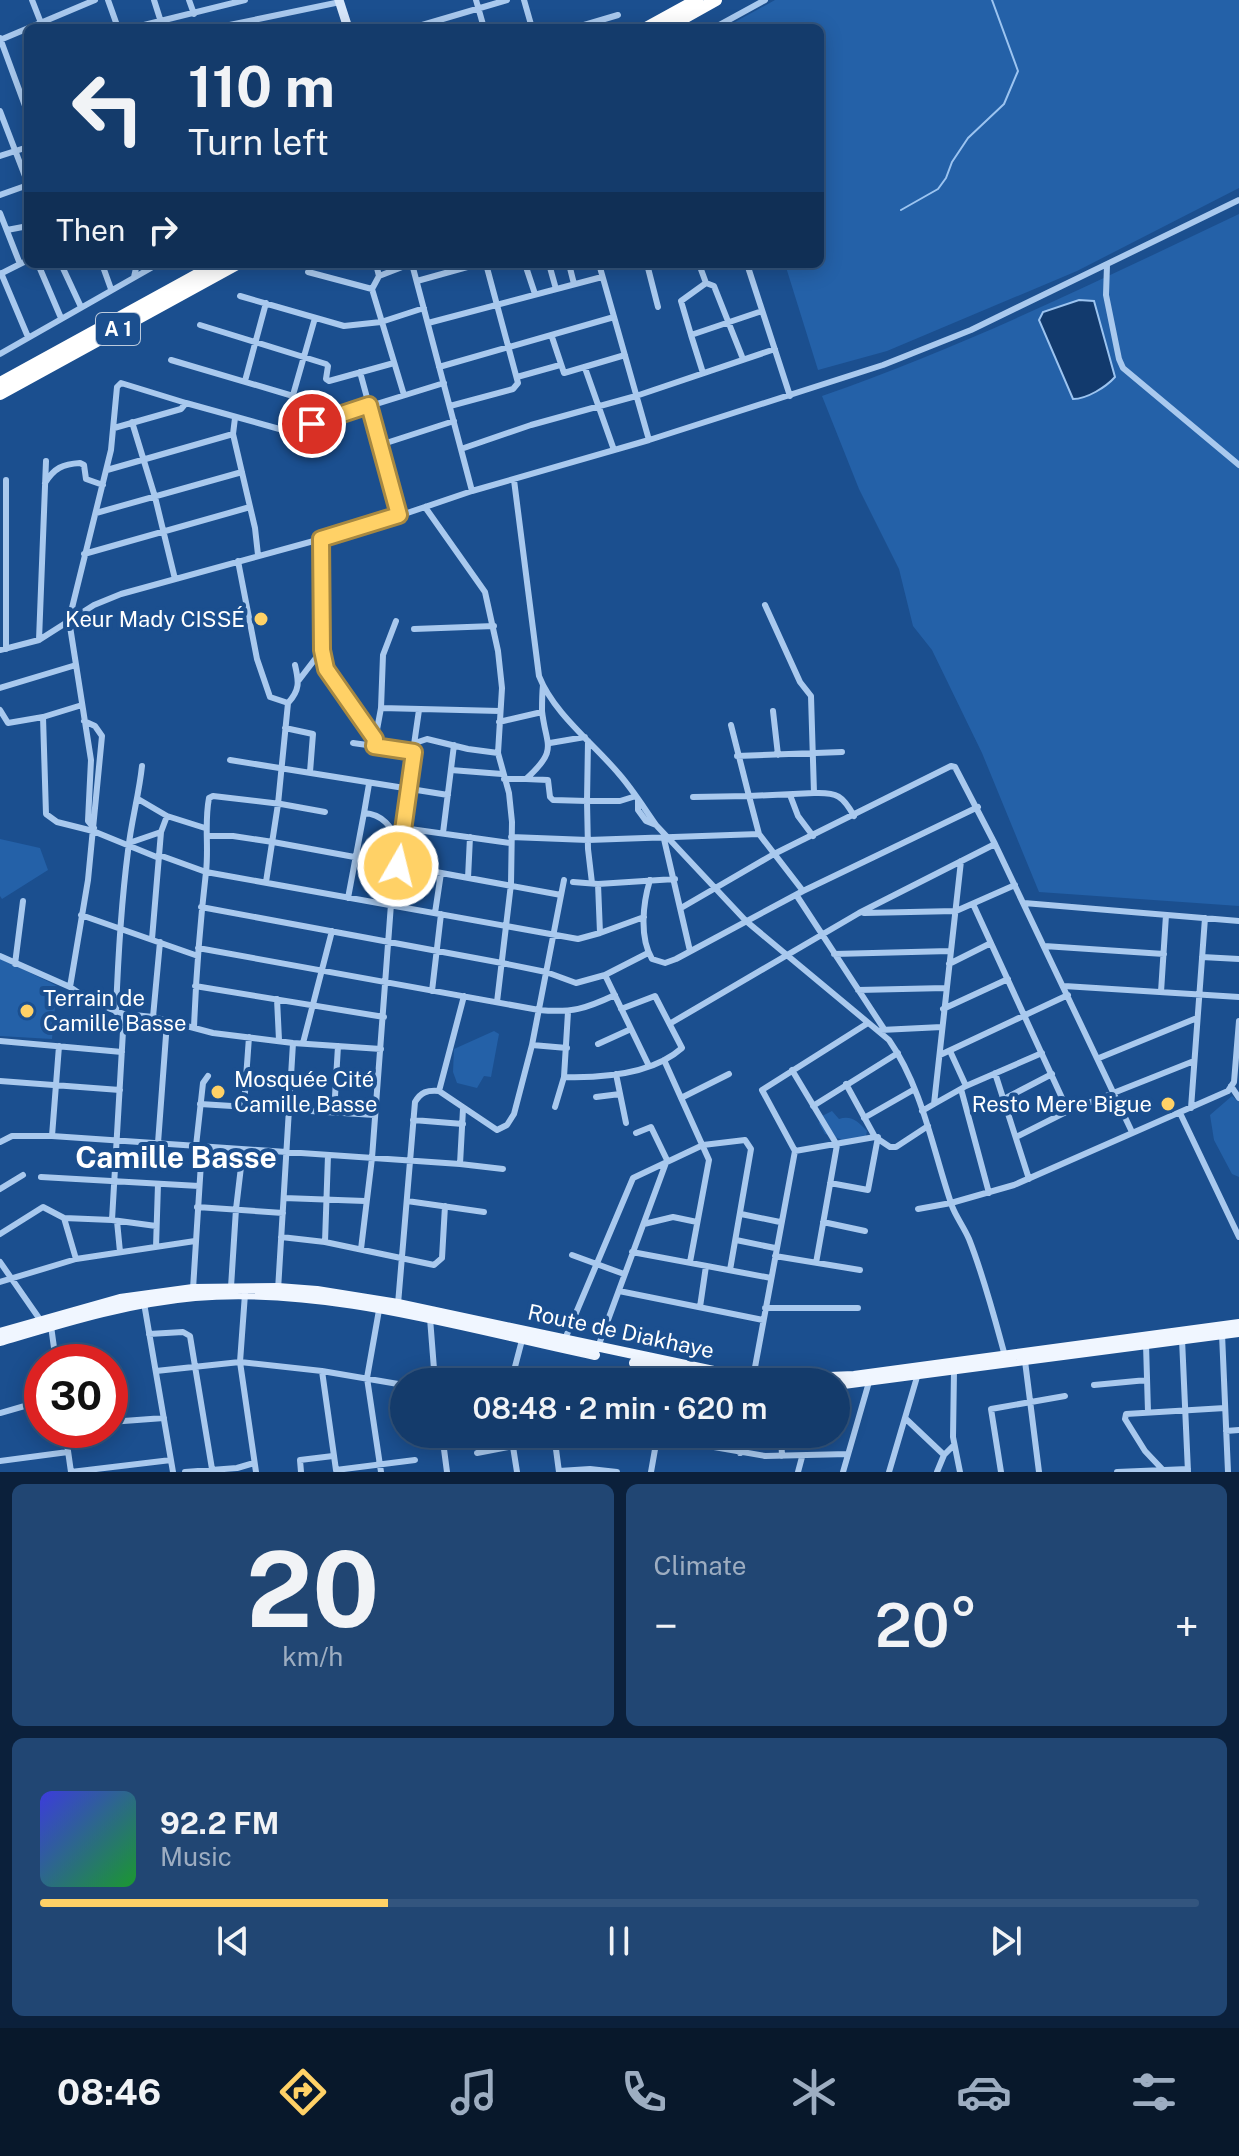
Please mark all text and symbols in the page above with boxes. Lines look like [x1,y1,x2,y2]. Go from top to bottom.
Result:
text: 110 m [188,54,335,120]
icon: left [56,56,160,160]
text: Turn left [188,121,329,163]
icon: right [141,208,185,252]
text: Then [56,212,125,248]
road number: A 1 [96,313,140,345]
pin [278,390,346,458]
icon: arrive [290,402,334,446]
place label: Keur Mady CISSÉ [65,606,245,632]
marker: Keur Mady CISSÉ [252,610,270,628]
position arrow [356,824,440,908]
place label: Terrain de Camille Basse [43,985,186,1036]
marker: Terrain de Camille Basse [18,1002,36,1020]
place label: Mosquée Cité Camille Basse [234,1066,377,1117]
marker: Mosquée Cité Camille Basse [209,1083,227,1101]
place label: Resto Mere Bigue [972,1091,1152,1117]
marker: Resto Mere Bigue [1159,1095,1177,1113]
district label: Camille Basse [75,1139,277,1175]
street label: Route de Diakhaye [525,1299,717,1363]
speed limit sign: 30 [24,1344,128,1448]
text: 08:48 · 2 min · 620 m [472,1390,768,1426]
text: 20 [246,1528,379,1650]
text: Climate [654,1550,747,1581]
text: 20° [875,1590,978,1661]
text: − [654,1600,678,1652]
text: + [1175,1600,1199,1652]
text: km/h [282,1641,343,1672]
text: 92.2 FM [160,1805,279,1841]
text: Music [160,1841,232,1872]
icon: previous [211,1919,255,1963]
icon: pause [597,1919,641,1963]
icon: next [984,1919,1028,1963]
icon: directions [275,2064,331,2120]
icon: music [446,2064,502,2120]
icon: phone [616,2064,672,2120]
icon: climate [786,2064,842,2120]
icon: car [956,2064,1012,2120]
icon: filters [1126,2064,1182,2120]
text: 08:46 [57,2071,161,2113]

